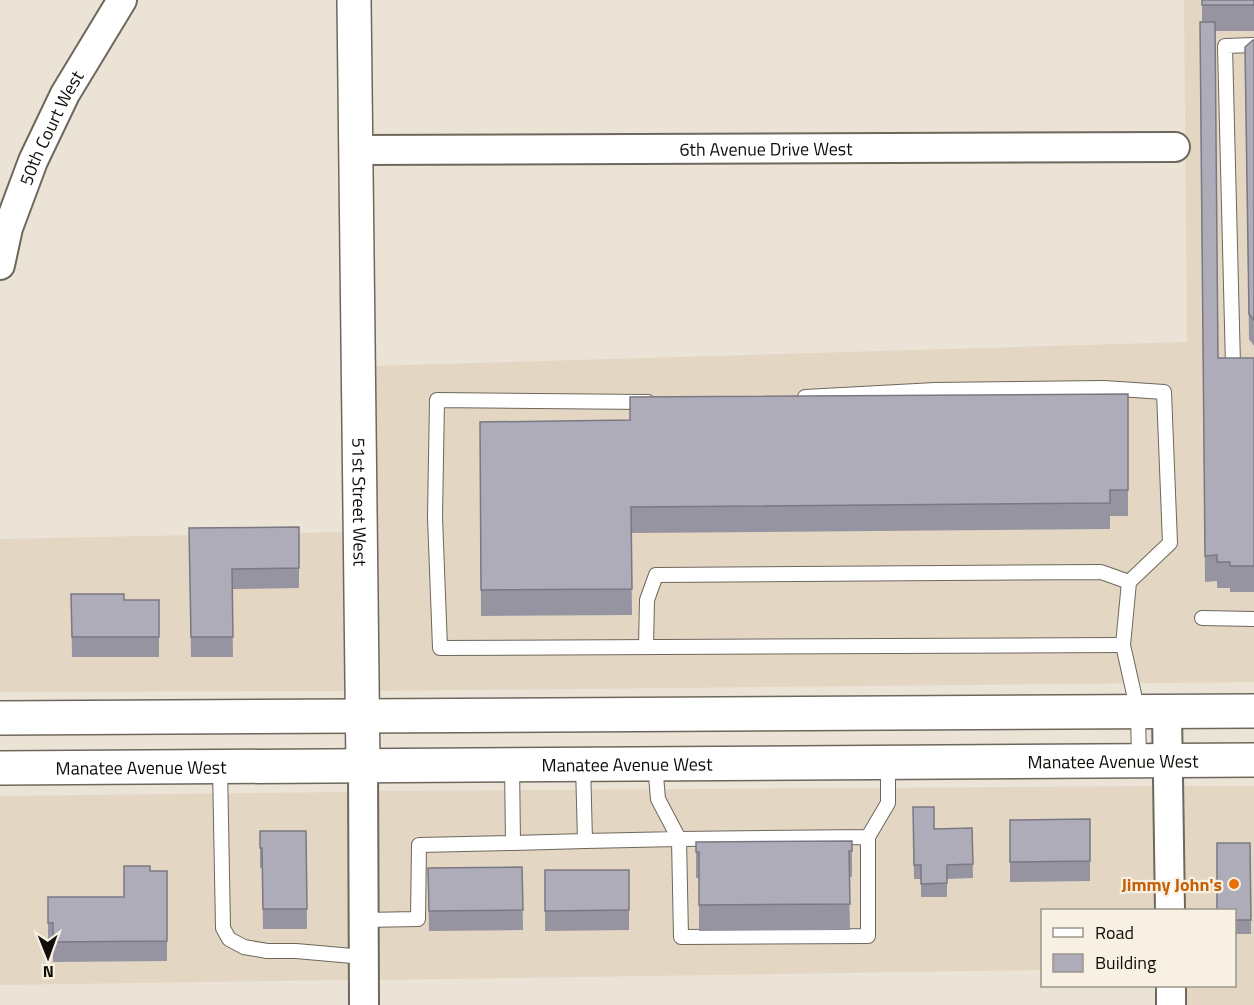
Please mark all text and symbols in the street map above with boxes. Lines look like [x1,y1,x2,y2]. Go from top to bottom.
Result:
street label: 50th Court West [12,64,90,189]
street label: 6th Avenue Drive West [679,135,853,162]
street label: 51st Street West [346,437,374,567]
street label: Manatee Avenue West [1027,747,1199,775]
street label: Manatee Avenue West [541,750,713,778]
street label: Manatee Avenue West [55,753,227,781]
place label: Jimmy John's [1121,871,1222,898]
marker: Jimmy John's [1227,877,1241,891]
legend [1041,909,1236,987]
text: Road [1095,919,1134,946]
north arrow [18,927,78,987]
text: Building [1095,949,1156,976]
text: N [43,960,54,984]

